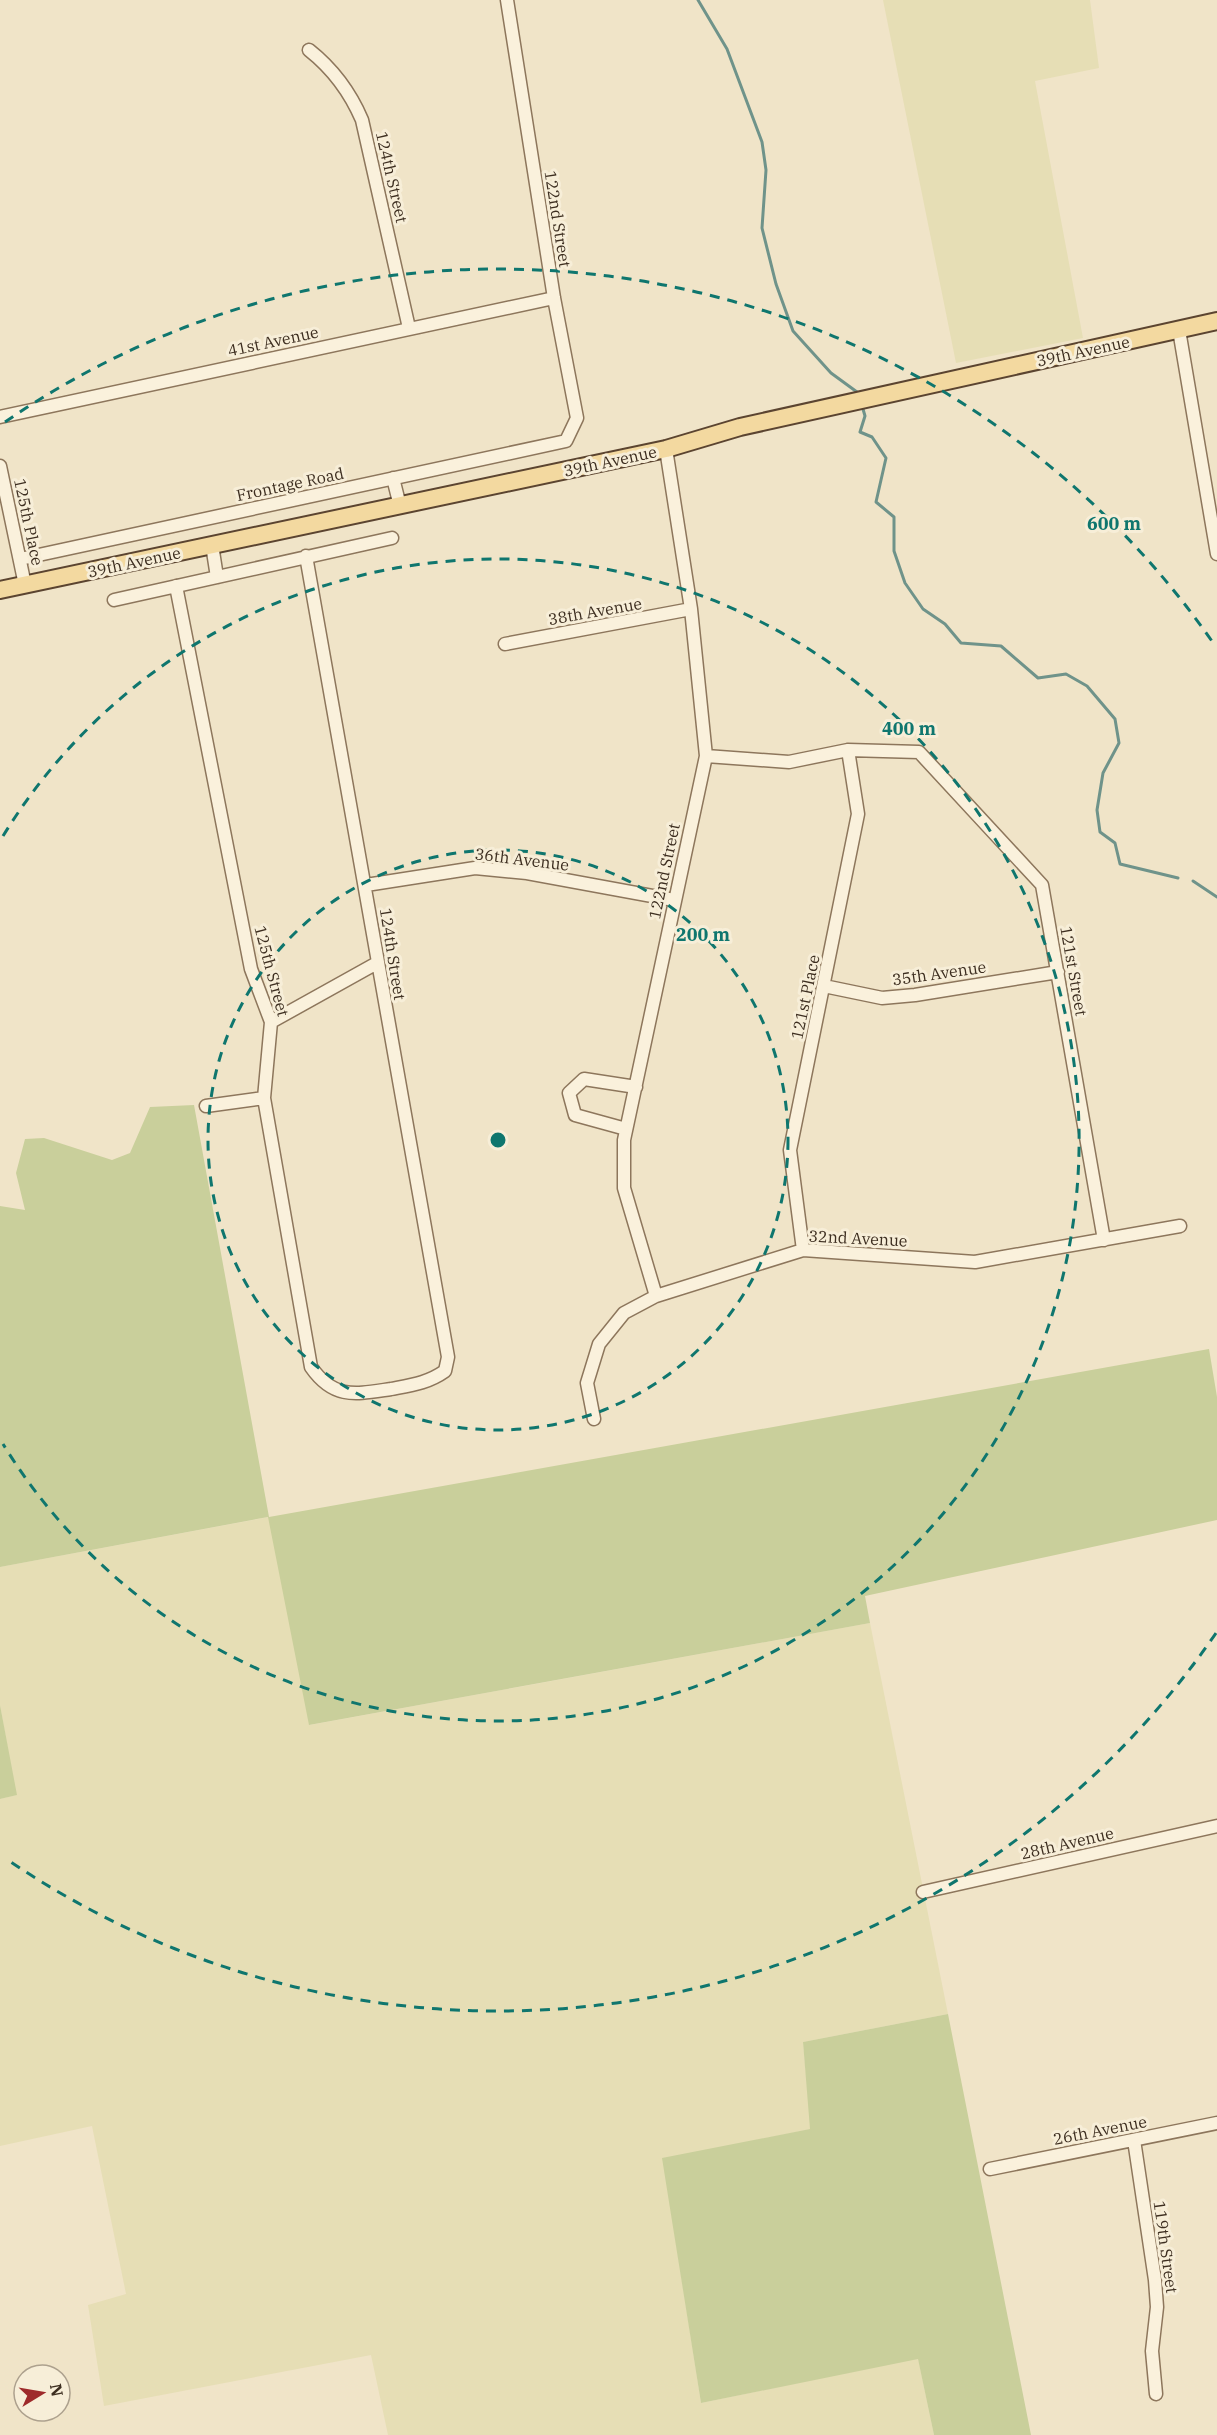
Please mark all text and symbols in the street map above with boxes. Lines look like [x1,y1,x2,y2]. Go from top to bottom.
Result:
street label: 124th Street [372,129,412,225]
street label: 122nd Street [541,169,576,269]
street label: 41st Avenue [226,322,320,360]
street label: 39th Avenue [1035,331,1131,371]
street label: 39th Avenue [562,441,658,481]
street label: Frontage Road [234,463,346,505]
street label: 125th Place [10,477,48,567]
text: 600 m [1087,512,1142,535]
street label: 39th Avenue [86,542,182,582]
street label: 38th Avenue [547,593,643,629]
text: 400 m [882,717,937,740]
street label: 122nd Street [644,821,684,921]
street label: 36th Avenue [474,843,570,875]
street label: 124th Street [376,906,410,1002]
street label: 125th Street [250,923,294,1019]
text: 200 m [676,923,731,946]
street label: 121st Street [1056,925,1092,1018]
street label: 121st Place [786,953,824,1041]
street label: 35th Avenue [891,957,987,989]
centre of rings [488,1130,508,1150]
street label: 32nd Avenue [808,1225,908,1251]
street label: 28th Avenue [1019,1823,1115,1863]
street label: 26th Avenue [1052,2111,1148,2149]
street label: 119th Street [1150,2200,1182,2295]
north arrow [12,2363,72,2423]
text: N [46,2382,68,2398]

